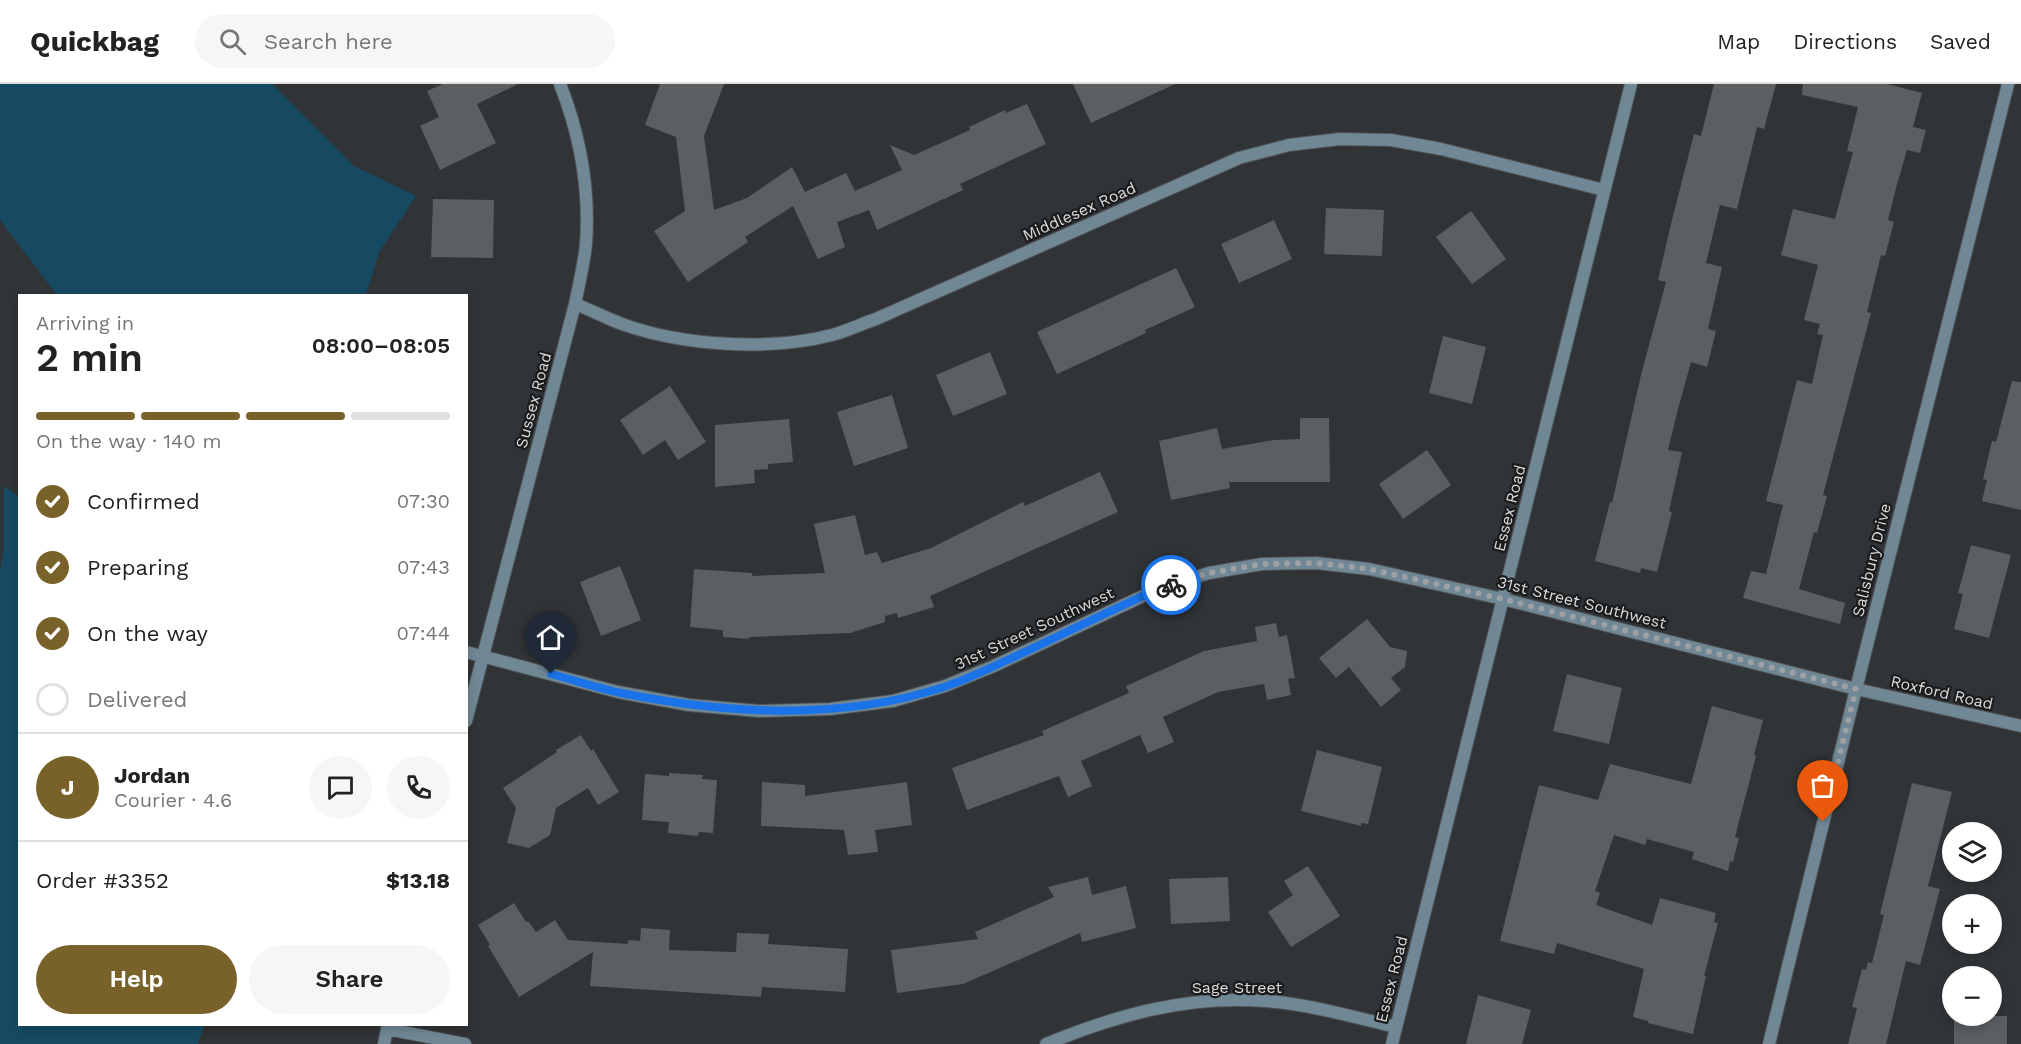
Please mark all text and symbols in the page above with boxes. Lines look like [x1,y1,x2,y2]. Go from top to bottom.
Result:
search box [195,14,615,68]
text: Quickbag [30,25,159,58]
icon: search [216,25,249,58]
text: Search here [264,29,393,54]
text: Map [1717,29,1760,54]
text: Directions [1793,29,1897,54]
text: Saved [1930,29,1991,54]
street label: Middlesex Road [1020,178,1139,245]
text: Arriving in [36,311,134,335]
text: 08:00–08:05 [312,333,450,358]
text: 2 min [36,335,143,380]
street label: Sussex Road [512,350,555,450]
text: On the way · 140 m [36,429,222,453]
street label: Essex Road [1490,463,1529,553]
icon: check [36,485,69,518]
text: Confirmed [87,489,200,514]
text: 07:30 [397,489,450,513]
street label: Salisbury Drive [1848,501,1895,619]
icon: check [36,551,69,584]
text: Preparing [87,555,188,580]
text: 07:43 [397,555,450,579]
courier [1141,555,1201,615]
icon: bike [1155,569,1188,602]
street label: 31st Street Southwest [1495,572,1669,633]
street label: 31st Street Southwest [952,583,1117,674]
pin [525,612,576,674]
icon: check [36,617,69,650]
text: On the way [87,621,208,646]
text: 07:44 [396,621,450,645]
icon: home [534,621,567,654]
street label: Roxford Road [1889,671,1995,714]
text: Delivered [87,687,187,712]
button: chat [309,756,372,819]
button: phone [387,756,450,819]
pin [1797,760,1848,822]
text: Jordan [114,763,190,788]
icon: bag [1806,769,1839,802]
text: J [61,775,74,800]
text: Courier · 4.6 [114,788,232,812]
map controls [1942,822,2002,1026]
button: layers [1942,822,2002,882]
text: Order #3352 [36,868,169,893]
text: $13.18 [386,868,450,893]
button: + [1942,894,2002,954]
street label: Essex Road [1372,934,1411,1024]
button: Help [36,945,237,1014]
button: Share [249,945,450,1014]
button: − [1942,966,2002,1026]
street label: Sage Street [1192,978,1283,997]

